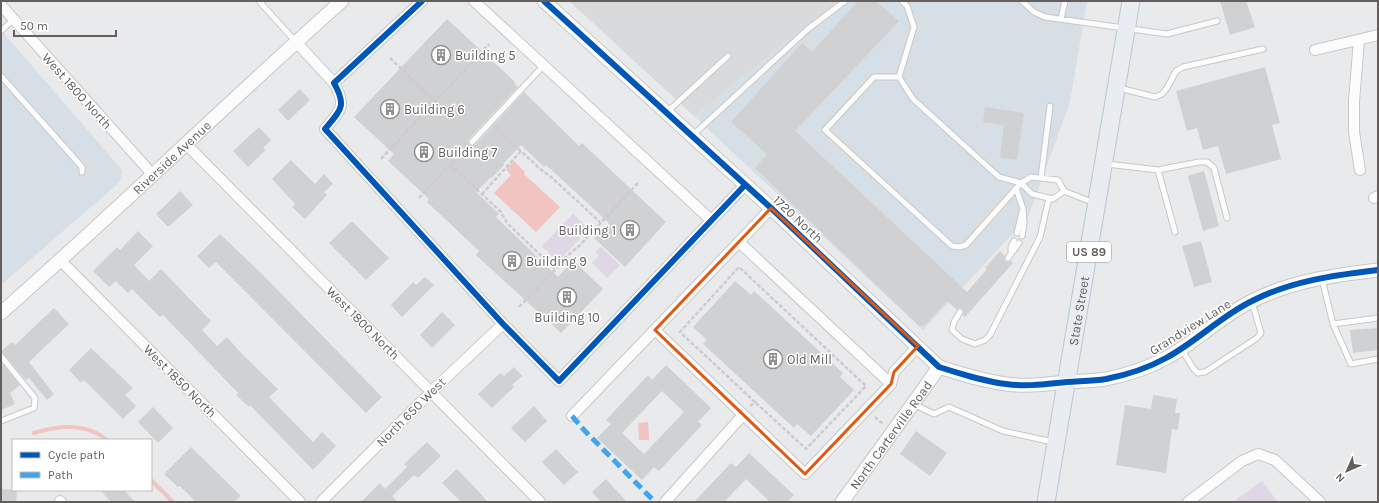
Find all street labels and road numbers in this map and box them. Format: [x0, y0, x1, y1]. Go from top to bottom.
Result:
street label: West 1800 North [39, 50, 115, 132]
street label: Riverside Avenue [130, 117, 214, 197]
street label: 1720 North [770, 192, 826, 246]
road number: US 89 [1067, 242, 1111, 262]
street label: State Street [1065, 275, 1092, 347]
street label: West 1800 North [323, 283, 403, 363]
street label: Grandview Lane [1147, 296, 1234, 358]
street label: West 1850 North [141, 342, 219, 420]
street label: North 650 West [373, 374, 449, 450]
street label: North Carterville Road [846, 378, 935, 492]

